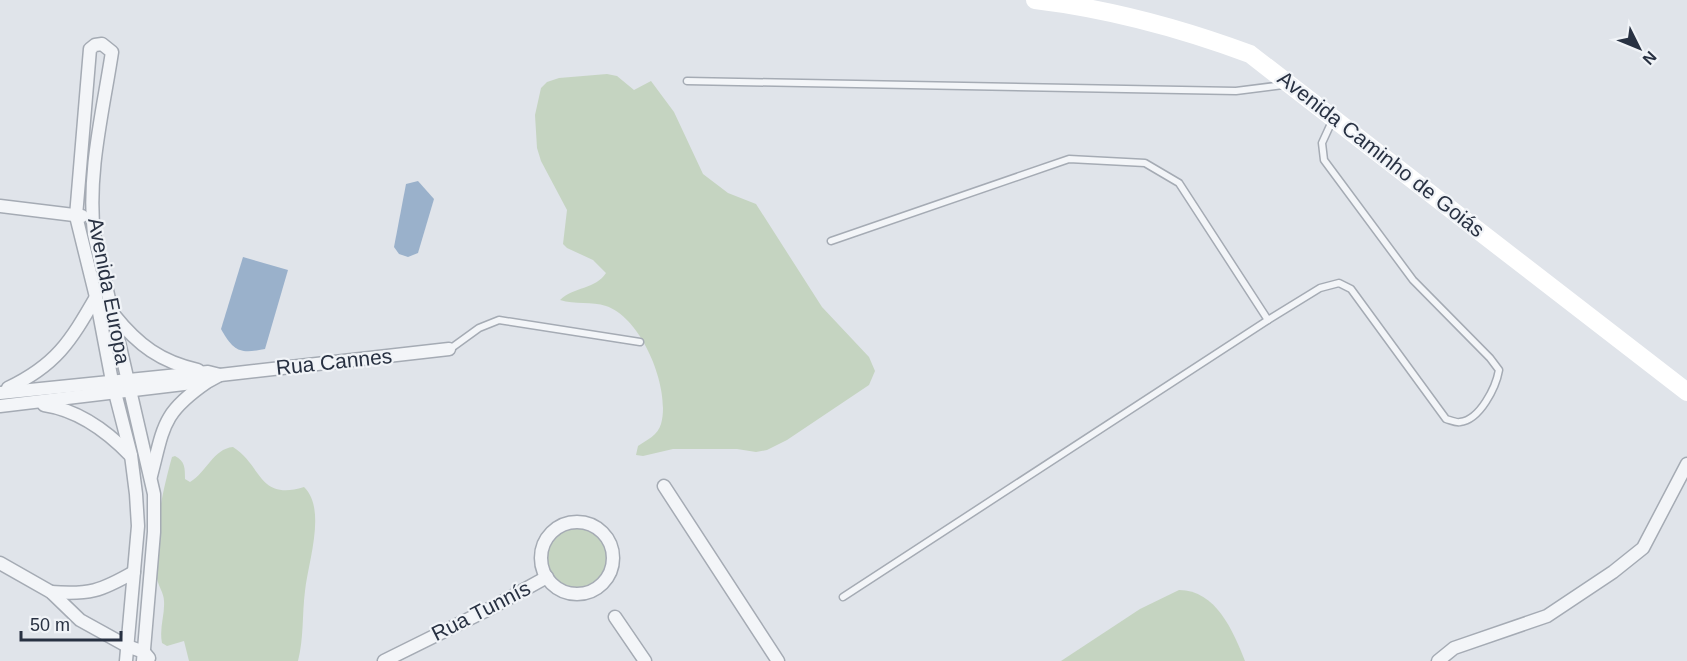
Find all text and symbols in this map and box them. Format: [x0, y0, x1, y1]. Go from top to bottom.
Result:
north arrow [1609, 18, 1669, 78]
text: N [1639, 48, 1660, 68]
street label: Avenida Caminho de Goiás [1274, 66, 1489, 241]
street label: Avenida Europa [84, 216, 135, 367]
street label: Rua Cannes [275, 344, 393, 379]
street label: Rua Tunnís [428, 576, 534, 645]
scale bar [21, 604, 122, 642]
text: 50 m [30, 615, 70, 635]

